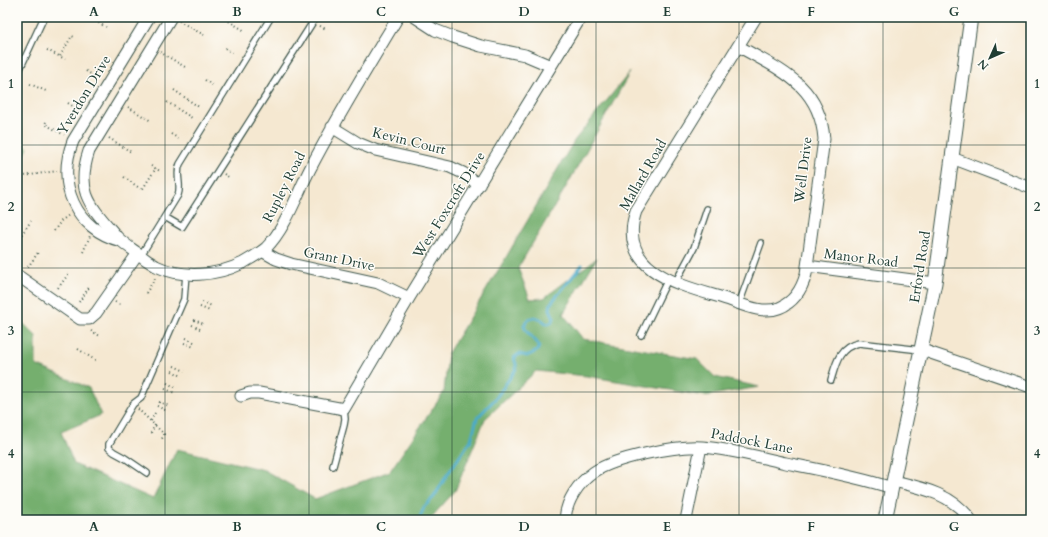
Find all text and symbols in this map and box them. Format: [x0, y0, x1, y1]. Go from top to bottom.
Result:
text: A [89, 3, 99, 21]
text: B [232, 3, 242, 21]
text: C [376, 3, 386, 21]
text: D [518, 3, 530, 21]
text: E [663, 3, 671, 21]
text: F [807, 3, 815, 21]
text: G [949, 3, 960, 21]
north arrow [970, 38, 1010, 78]
street label: Yverdon Drive [53, 52, 115, 138]
text: N [974, 56, 992, 73]
text: 1 [8, 75, 14, 93]
text: 1 [1034, 75, 1040, 93]
street label: Kevin Court [370, 123, 448, 159]
street label: Mallard Road [615, 135, 671, 214]
street label: Well Drive [789, 136, 816, 205]
street label: Rupley Road [258, 148, 310, 225]
street label: West Foxcroft Drive [408, 148, 490, 263]
text: 2 [8, 198, 15, 216]
text: 2 [1034, 198, 1041, 216]
street label: Erford Road [905, 229, 935, 304]
street label: Grant Drive [302, 242, 376, 276]
street label: Manor Road [823, 244, 900, 272]
text: 3 [8, 322, 15, 340]
text: 3 [1034, 322, 1041, 340]
street label: Paddock Lane [709, 424, 795, 458]
text: 4 [8, 445, 15, 463]
text: 4 [1034, 445, 1041, 463]
text: A [89, 518, 99, 536]
text: B [232, 518, 242, 536]
text: C [376, 518, 386, 536]
text: D [518, 518, 530, 536]
text: E [663, 518, 671, 536]
text: F [807, 518, 815, 536]
text: G [949, 518, 960, 536]

